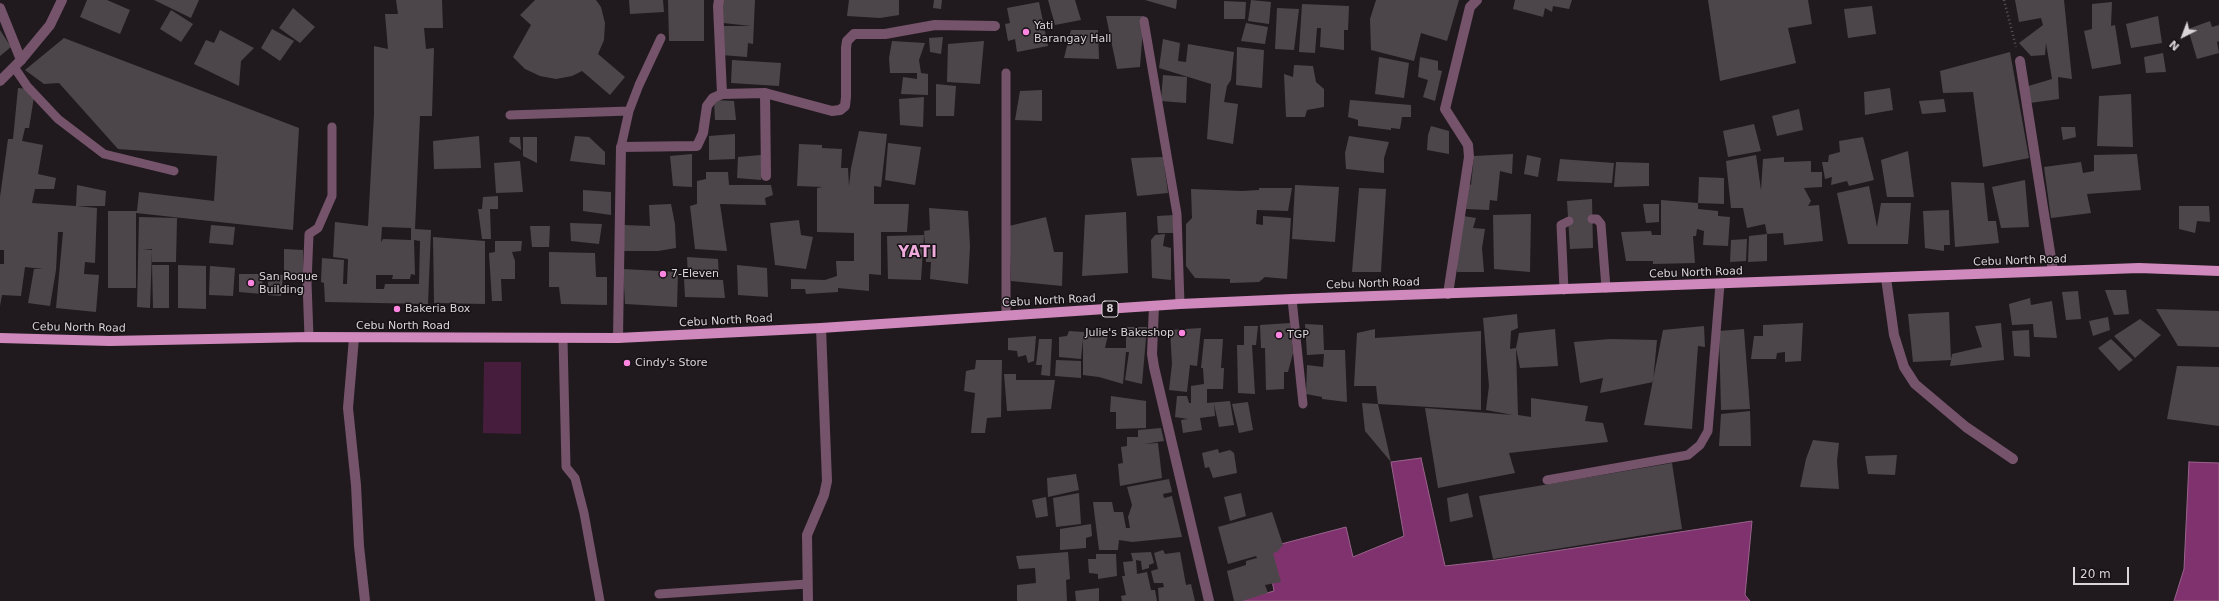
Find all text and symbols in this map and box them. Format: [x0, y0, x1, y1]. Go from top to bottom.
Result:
north arrow [2163, 16, 2203, 56]
place label: Yati Barangay Hall [1034, 19, 1111, 45]
marker: Yati Barangay Hall [1021, 27, 1031, 37]
text: N [2167, 37, 2182, 53]
district label: YATI [898, 244, 938, 262]
street label: Cebu North Road [1973, 253, 2067, 269]
street label: Cebu North Road [1649, 265, 1743, 281]
place label: 7-Eleven [671, 267, 719, 281]
marker: 7-Eleven [658, 269, 668, 279]
place label: San Roque Building [259, 270, 318, 296]
street label: Cebu North Road [1326, 276, 1420, 292]
marker: San Roque Building [246, 278, 256, 288]
street label: Cebu North Road [1002, 292, 1096, 310]
road number: 8 [1102, 301, 1118, 317]
place label: Bakeria Box [405, 302, 470, 316]
marker: Bakeria Box [392, 304, 402, 314]
street label: Cebu North Road [679, 312, 773, 330]
street label: Cebu North Road [356, 319, 450, 333]
street label: Cebu North Road [32, 321, 126, 335]
place label: Julie's Bakeshop [1085, 326, 1174, 340]
marker: Julie's Bakeshop [1177, 328, 1187, 338]
place label: TGP [1287, 328, 1309, 342]
marker: TGP [1274, 330, 1284, 340]
place label: Cindy's Store [635, 356, 708, 370]
marker: Cindy's Store [622, 358, 632, 368]
scale bar [2075, 559, 2131, 585]
text: 20 m [2080, 567, 2111, 581]

